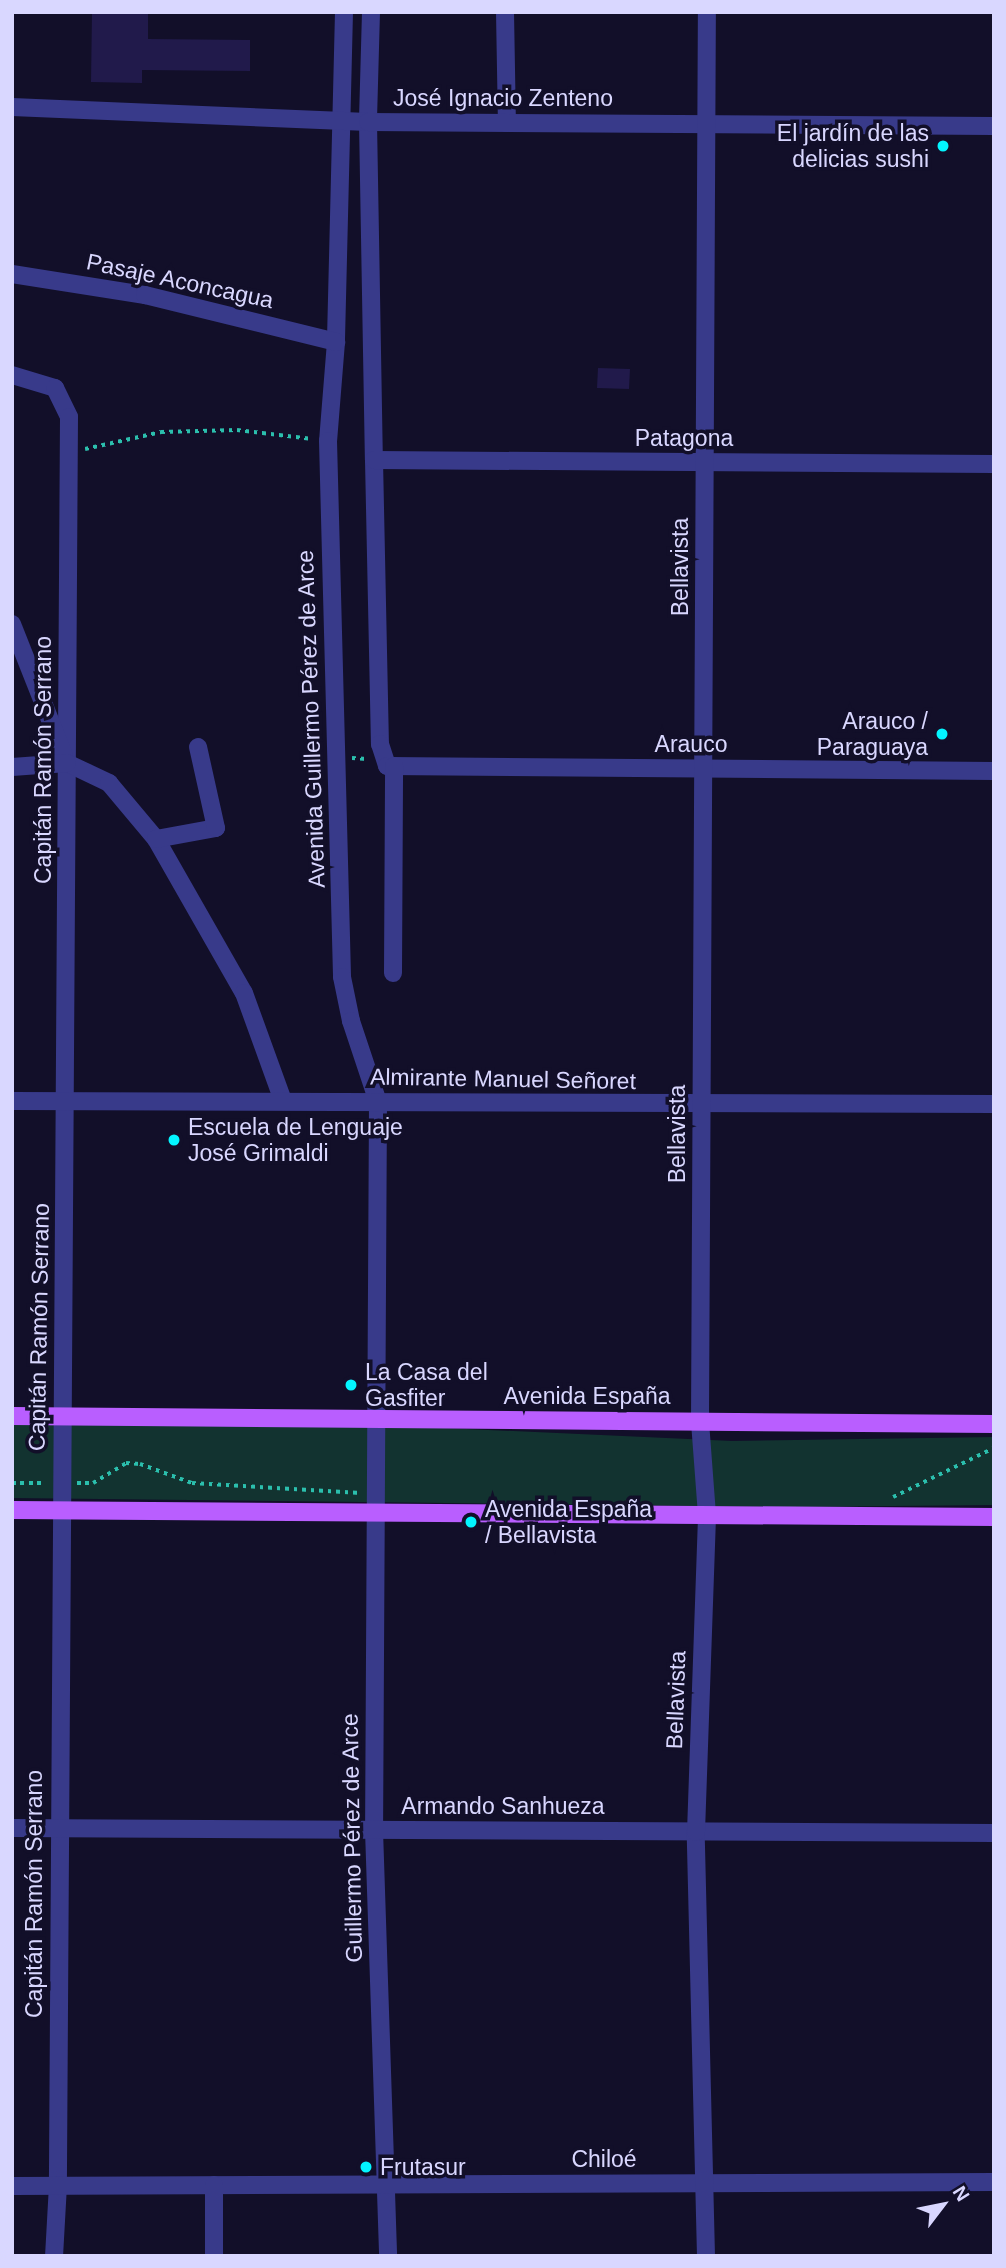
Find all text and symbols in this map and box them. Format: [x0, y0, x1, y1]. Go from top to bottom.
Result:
street label: José Ignacio Zenteno [393, 84, 613, 112]
place label: El jardín de las delicias sushi [777, 119, 929, 173]
marker: El jardín de las delicias sushi [935, 138, 951, 154]
street label: Pasaje Aconcagua [83, 248, 277, 314]
street label: Patagona [635, 424, 733, 452]
street label: Bellavista [666, 518, 694, 616]
street label: Avenida Guillermo Pérez de Arce [291, 549, 331, 889]
street label: Capitán Ramón Serrano [29, 636, 57, 884]
place label: Arauco / Paraguaya [817, 707, 928, 761]
marker: Arauco / Paraguaya [934, 726, 950, 742]
street label: Arauco [655, 730, 727, 758]
street label: Almirante Manuel Señoret [370, 1063, 636, 1095]
street label: Bellavista [663, 1085, 691, 1183]
place label: Escuela de Lenguaje José Grimaldi [188, 1113, 403, 1167]
marker: Escuela de Lenguaje José Grimaldi [166, 1132, 182, 1148]
street label: Capitán Ramón Serrano [23, 1203, 55, 1451]
place label: La Casa del Gasfiter [365, 1358, 488, 1412]
marker: La Casa del Gasfiter [343, 1377, 359, 1393]
street label: Avenida España [503, 1382, 671, 1410]
place label: Avenida España / Bellavista [485, 1495, 652, 1549]
marker: Avenida España / Bellavista [463, 1514, 479, 1530]
street label: Bellavista [660, 1650, 692, 1750]
street label: Guillermo Pérez de Arce [336, 1713, 368, 1963]
street label: Capitán Ramón Serrano [20, 1770, 48, 2018]
street label: Armando Sanhueza [401, 1792, 605, 1820]
street label: Chiloé [571, 2145, 637, 2173]
place label: Frutasur [380, 2153, 466, 2181]
marker: Frutasur [358, 2159, 374, 2175]
north arrow [908, 2170, 978, 2240]
text: N [949, 2182, 974, 2205]

